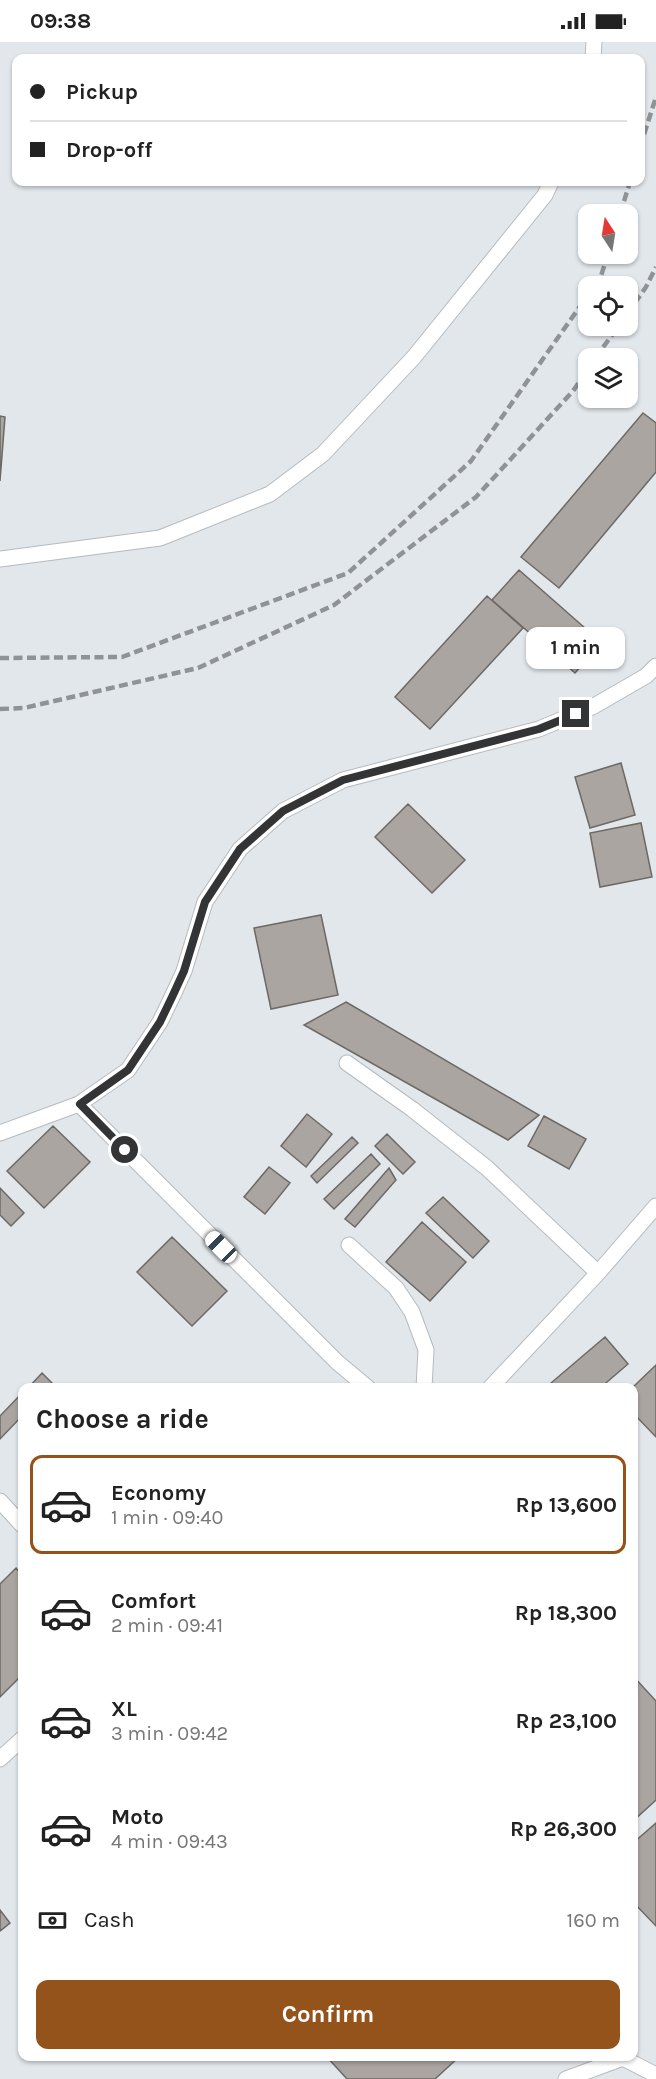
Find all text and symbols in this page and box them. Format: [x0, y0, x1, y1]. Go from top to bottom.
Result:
text: 09:38 [30, 8, 91, 34]
text: Pickup [66, 79, 138, 105]
text: Drop-off [66, 137, 152, 163]
north arrow [578, 204, 638, 264]
map controls [578, 204, 638, 408]
button: locate [578, 276, 638, 336]
button: layers [578, 348, 638, 408]
callout: 1 min [526, 627, 626, 669]
text: 1 min [550, 636, 601, 659]
route end [562, 700, 589, 727]
route start [111, 1136, 138, 1163]
car [202, 1228, 240, 1266]
text: Choose a ride [36, 1403, 209, 1435]
icon: car [39, 1478, 93, 1532]
text: Economy [111, 1480, 206, 1506]
text: Rp 13,600 [516, 1492, 617, 1518]
text: 1 min · 09:40 [111, 1506, 223, 1529]
icon: car [39, 1586, 93, 1640]
text: Comfort [111, 1588, 196, 1614]
text: Rp 18,300 [515, 1600, 617, 1626]
text: 2 min · 09:41 [111, 1614, 223, 1637]
icon: car [39, 1694, 93, 1748]
text: XL [111, 1696, 137, 1722]
text: Rp 23,100 [516, 1708, 617, 1734]
text: 3 min · 09:42 [111, 1722, 228, 1745]
icon: car [39, 1802, 93, 1856]
text: Moto [111, 1804, 164, 1830]
text: Rp 26,300 [510, 1816, 617, 1842]
text: 4 min · 09:43 [111, 1830, 228, 1853]
icon: cash [36, 1904, 69, 1937]
text: Cash [84, 1907, 134, 1933]
text: 160 m [567, 1909, 620, 1932]
button: Confirm [36, 1980, 620, 2049]

